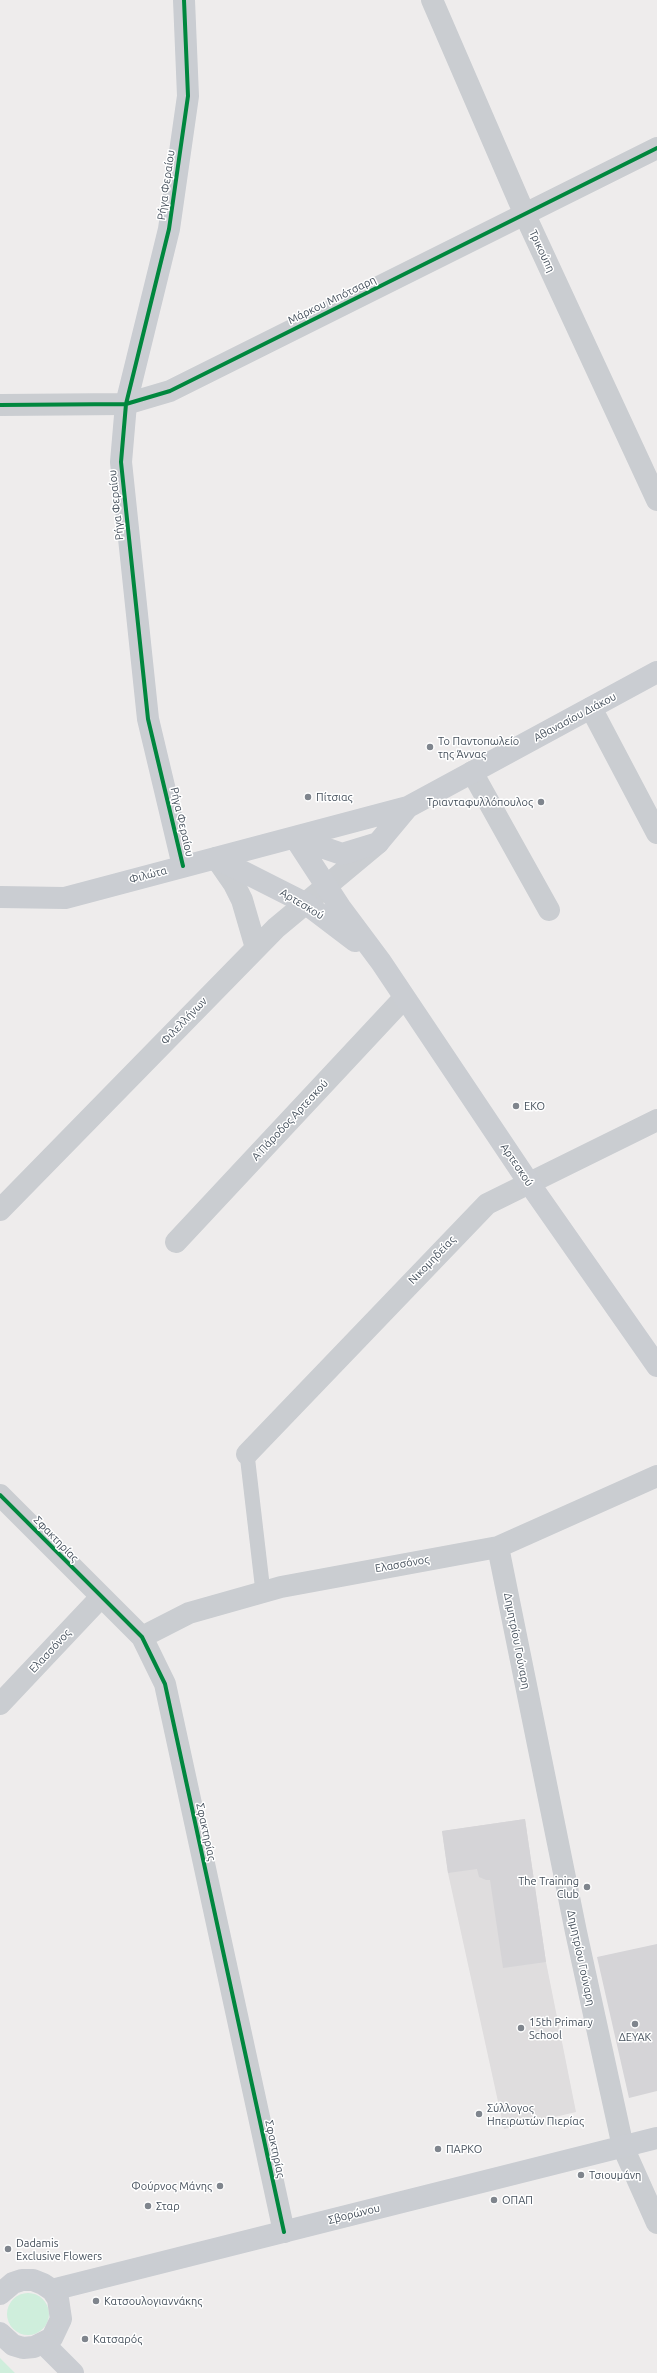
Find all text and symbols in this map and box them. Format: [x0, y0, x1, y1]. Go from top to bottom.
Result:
street label: Ρήγα Φεραίου [155, 149, 177, 221]
street label: Τρικούπη [526, 228, 558, 274]
street label: Μάρκου Μπότσαρη [286, 273, 378, 327]
street label: Ρήγα Φεραίου [106, 469, 126, 541]
street label: Αθανασίου Διάκου [531, 690, 619, 744]
place label: Το Παντοπωλείο της Άννας [438, 734, 519, 760]
marker: Το Παντοπωλείο της Άννας [425, 742, 435, 752]
street label: Ρήγα Φεραίου [168, 786, 196, 858]
place label: Πίτσιας [316, 790, 353, 804]
marker: Πίτσιας [303, 792, 313, 802]
place label: Τριανταφυλλόπουλος [427, 795, 533, 809]
marker: Τριανταφυλλόπουλος [536, 797, 546, 807]
street label: Φιλώτα [128, 864, 168, 886]
street label: Αρτεσκού [278, 886, 326, 922]
street label: Φιλελλήνων [158, 995, 210, 1047]
street label: Α΄ Πάροδος Αρτεσκού [249, 1077, 331, 1163]
place label: ΕΚΟ [524, 1099, 545, 1113]
marker: ΕΚΟ [511, 1101, 521, 1111]
street label: Αρτεσκού [498, 1141, 536, 1189]
street label: Νικομηδείας [406, 1233, 458, 1287]
street label: Σφακτηρίας [31, 1513, 81, 1565]
street label: Ελασσόνος [374, 1553, 430, 1575]
street label: Δημητρίου Γούναρη [501, 1592, 533, 1690]
street label: Ελασσόνος [26, 1626, 74, 1676]
street label: Σφακτηρίας [193, 1802, 219, 1862]
place label: The Training Club [518, 1874, 579, 1900]
marker: The Training Club [582, 1882, 592, 1892]
street label: Δημητρίου Γούναρη [564, 1909, 598, 2007]
place label: 15th Primary School [529, 2015, 593, 2041]
marker: ΔΕΥΑΚ [630, 2019, 640, 2029]
marker: 15th Primary School [516, 2023, 526, 2033]
place label: ΔΕΥΑΚ [619, 2030, 651, 2044]
place label: Σύλλογος Ηπειρωτών Πιερίας [487, 2101, 584, 2127]
marker: Σύλλογος Ηπειρωτών Πιερίας [474, 2109, 484, 2119]
street label: Σφακτηρίας [262, 2119, 288, 2179]
place label: ΠΑΡΚΟ [446, 2142, 482, 2156]
marker: ΠΑΡΚΟ [433, 2144, 443, 2154]
place label: Τσιουμάνη [589, 2168, 641, 2182]
marker: Τσιουμάνη [576, 2170, 586, 2180]
place label: Φούρνος Μάνης [131, 2179, 212, 2193]
marker: Φούρνος Μάνης [215, 2181, 225, 2191]
place label: ΟΠΑΠ [502, 2193, 533, 2207]
marker: ΟΠΑΠ [489, 2195, 499, 2205]
place label: Σταρ [156, 2199, 180, 2213]
marker: Σταρ [143, 2201, 153, 2211]
street label: Σβορώνου [327, 2201, 381, 2227]
place label: Dadamis Exclusive Flowers [16, 2236, 102, 2262]
marker: Dadamis Exclusive Flowers [3, 2244, 13, 2254]
place label: Κατσουλογιαννάκης [104, 2294, 202, 2308]
marker: Κατσουλογιαννάκης [91, 2296, 101, 2306]
place label: Κατσαρός [93, 2332, 142, 2346]
marker: Κατσαρός [80, 2334, 90, 2344]

